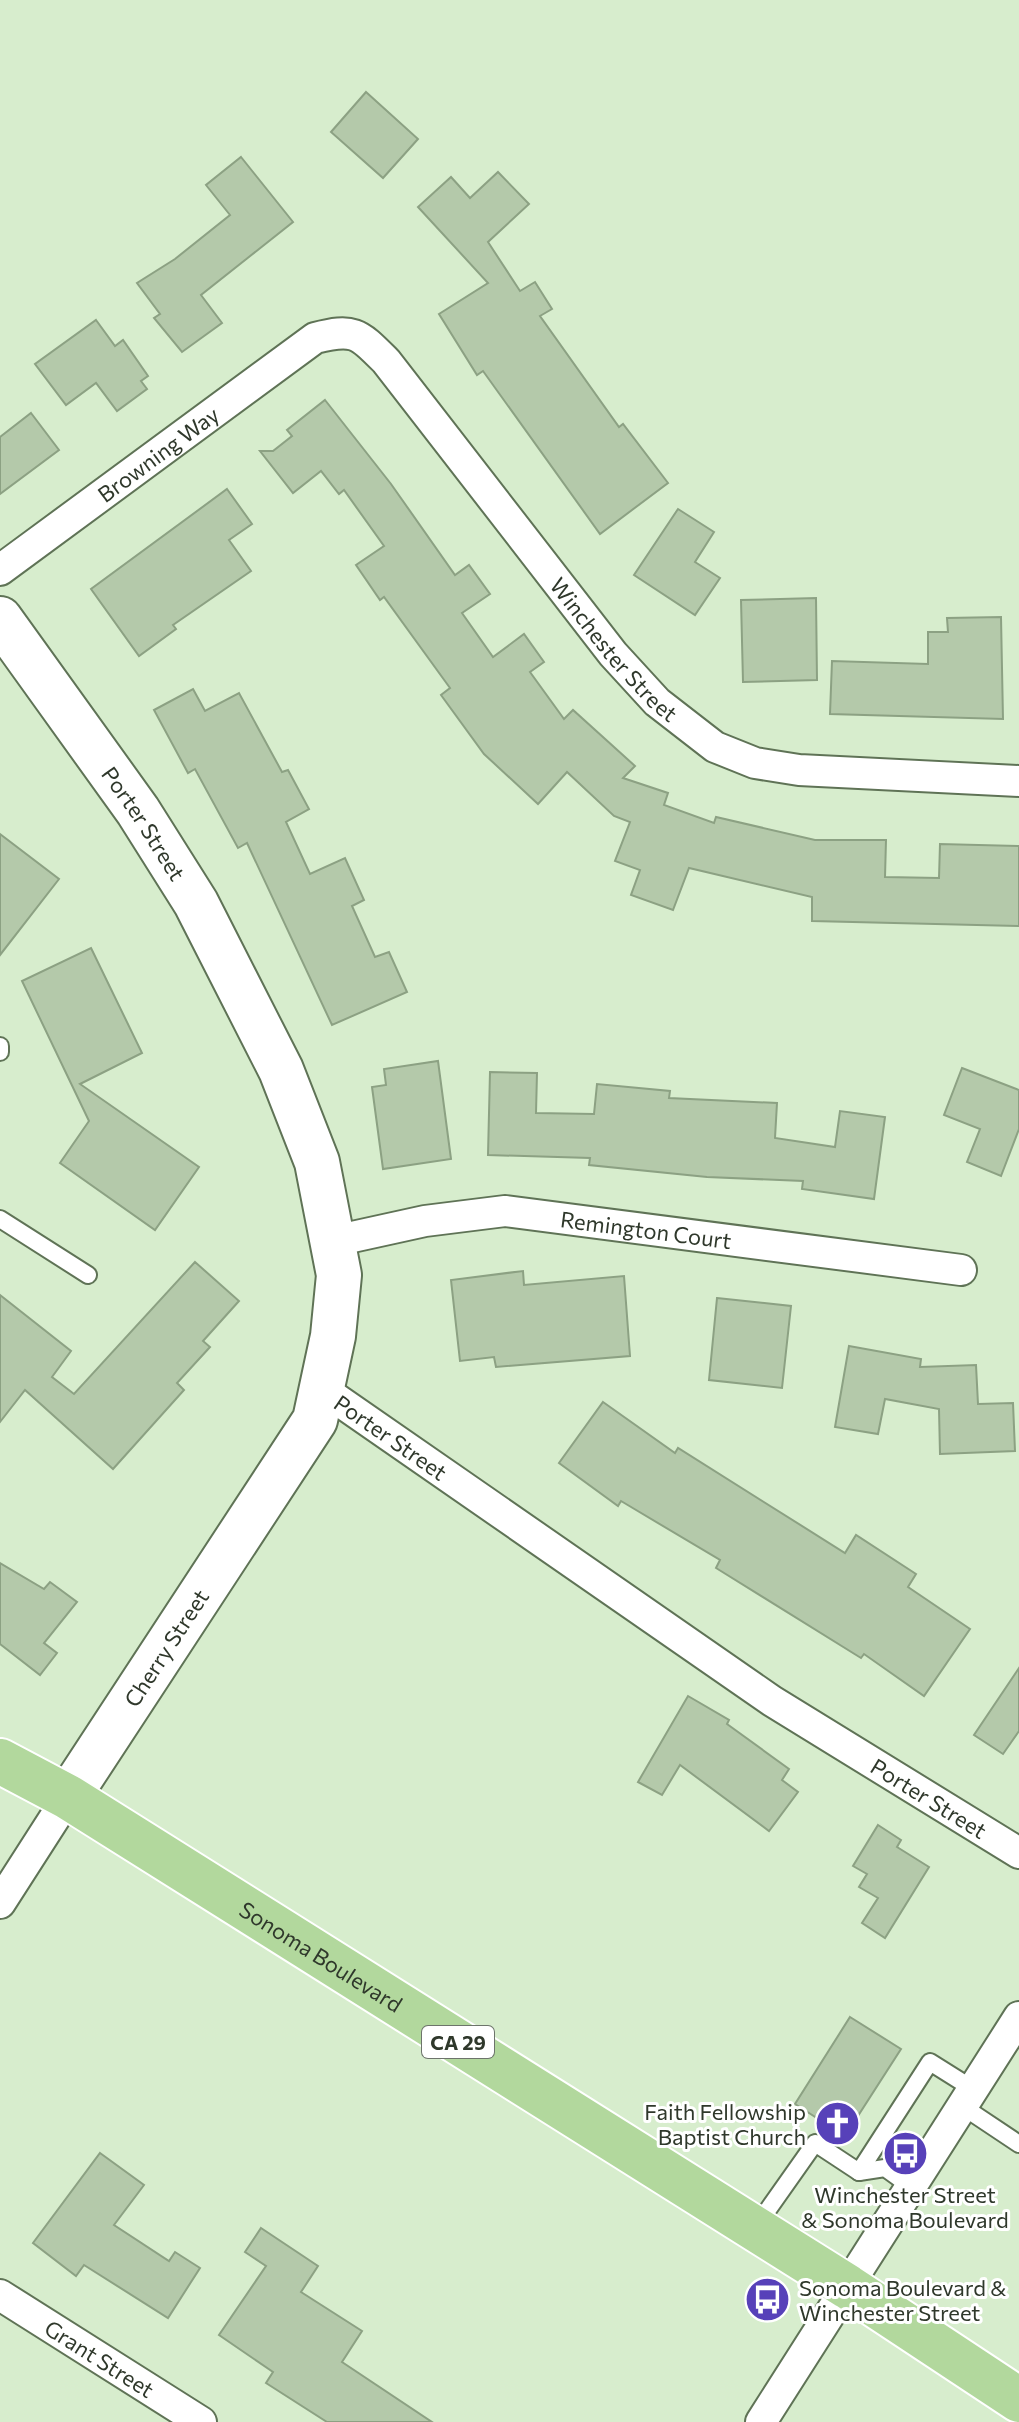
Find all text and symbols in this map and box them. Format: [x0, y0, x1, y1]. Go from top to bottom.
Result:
street label: Browning Way [92, 400, 224, 507]
street label: Winchester Street [545, 572, 683, 727]
street label: Porter Street [97, 761, 192, 885]
street label: Remington Court [559, 1205, 733, 1254]
street label: Porter Street [329, 1388, 453, 1485]
street label: Cherry Street [118, 1584, 214, 1712]
street label: Porter Street [866, 1752, 992, 1844]
street label: Sonoma Boulevard [235, 1895, 408, 2017]
road number: CA 29 [422, 2026, 494, 2058]
place label: Faith Fellowship Baptist Church [644, 2098, 806, 2150]
church icon: Faith Fellowship Baptist Church [813, 2100, 861, 2148]
bus stop icon: Winchester Street & Sonoma Boulevard [881, 2129, 929, 2177]
place label: Winchester Street & Sonoma Boulevard [801, 2181, 1009, 2233]
place label: Sonoma Boulevard & Winchester Street [799, 2274, 1006, 2326]
bus stop icon: Sonoma Boulevard & Winchester Street [744, 2276, 792, 2324]
street label: Grant Street [40, 2313, 160, 2403]

